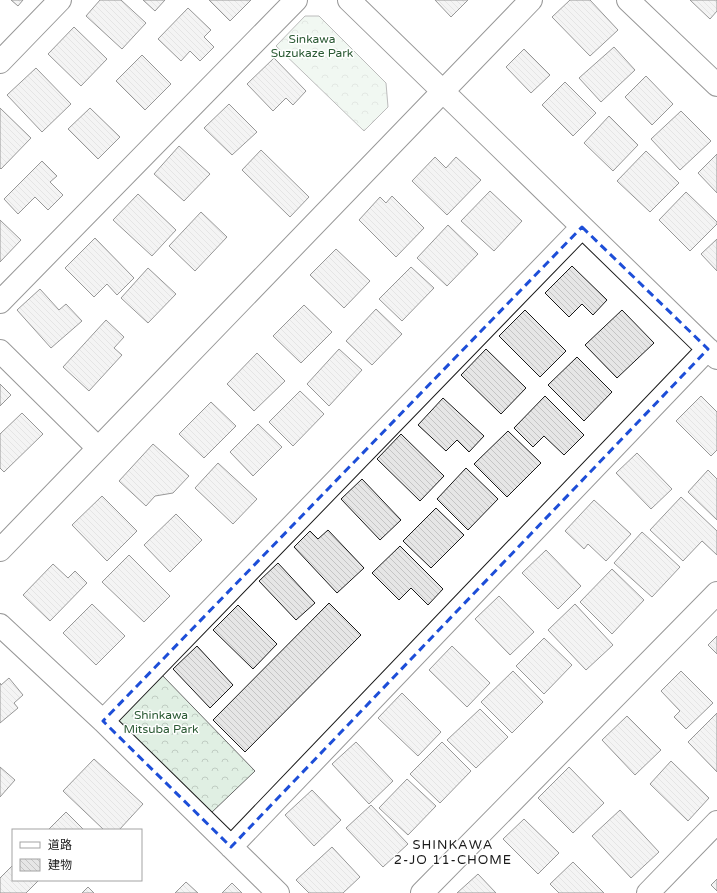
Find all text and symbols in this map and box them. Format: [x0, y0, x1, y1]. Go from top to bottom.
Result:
park label: Sinkawa Suzukaze Park [271, 32, 354, 60]
park label: Shinkawa Mitsuba Park [123, 708, 199, 736]
legend [12, 829, 142, 881]
district label: SHINKAWA 2-JO 11-CHOME [394, 837, 512, 868]
text: 道路 [48, 838, 72, 852]
text: 建物 [48, 858, 72, 872]

